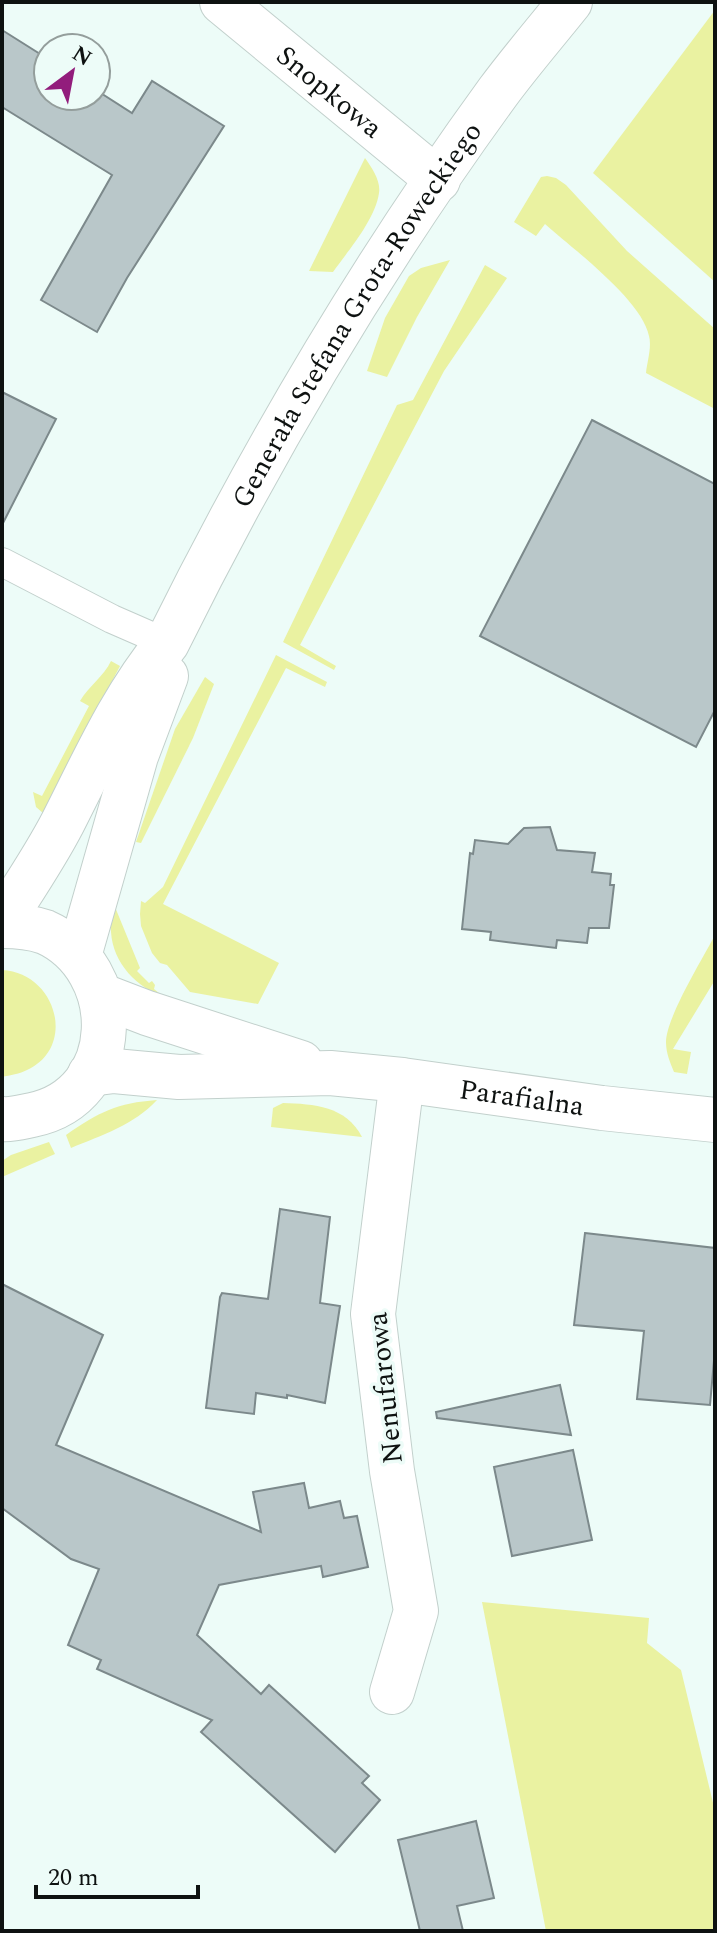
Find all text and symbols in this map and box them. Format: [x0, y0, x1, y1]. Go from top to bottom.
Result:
north arrow [32, 32, 112, 112]
street label: Snopkowa [266, 35, 392, 149]
text: N [65, 38, 98, 75]
street label: Generała Stefana Grota-Roweckiego [221, 113, 493, 516]
street label: Parafialna [456, 1068, 587, 1128]
street label: Nenufarowa [356, 1310, 415, 1466]
scale bar [36, 1849, 198, 1899]
text: 20 m [48, 1860, 99, 1896]

